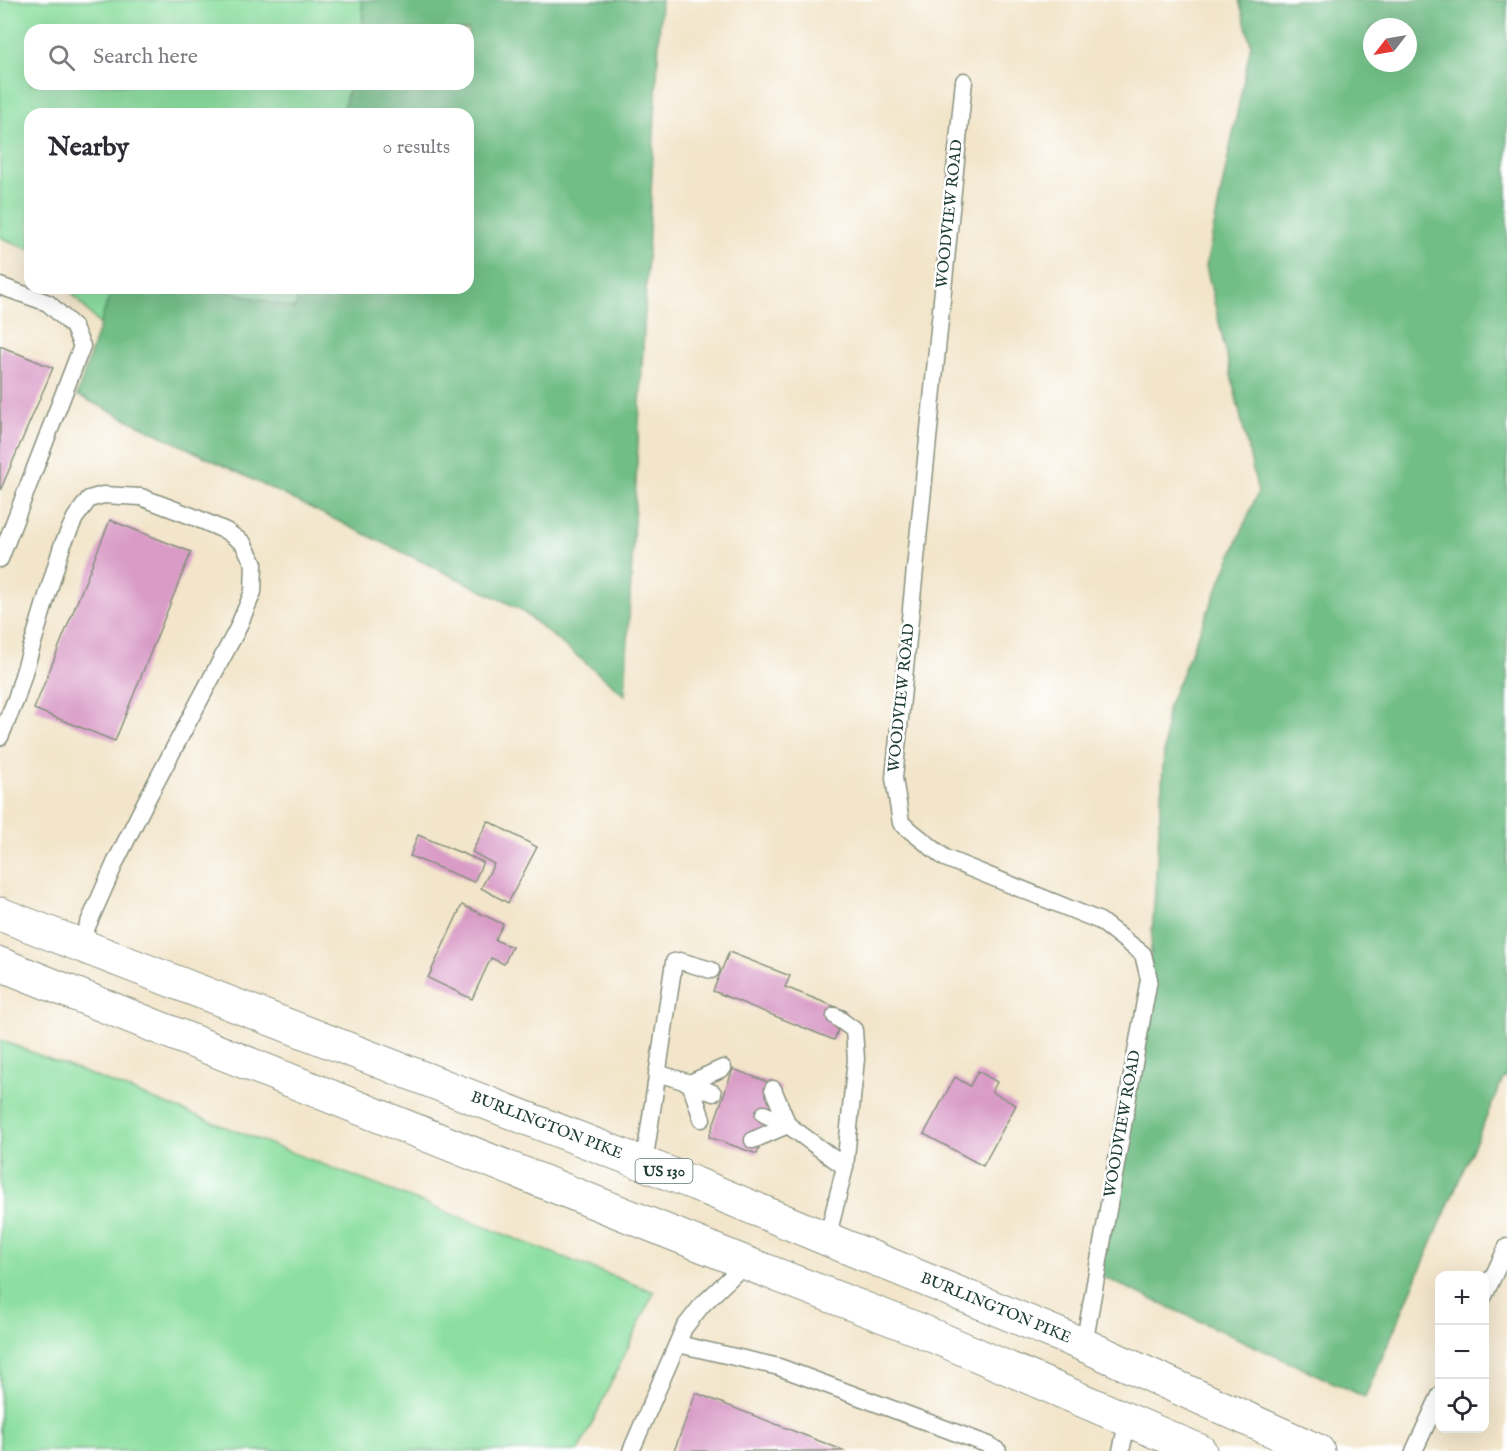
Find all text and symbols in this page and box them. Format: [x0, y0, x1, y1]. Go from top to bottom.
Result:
north arrow [1363, 18, 1417, 72]
search box [24, 24, 474, 90]
icon: search [45, 41, 78, 74]
text: Search here [93, 43, 198, 71]
text: Nearby [48, 131, 129, 164]
text: 0 results [383, 135, 450, 160]
street label: WOODVIEW ROAD [932, 138, 968, 289]
street label: WOODVIEW ROAD [884, 622, 920, 773]
street label: WOODVIEW ROAD [1100, 1048, 1146, 1199]
street label: BURLINGTON PIKE [468, 1087, 625, 1164]
road number: US 130 [636, 1159, 692, 1183]
street label: BURLINGTON PIKE [917, 1269, 1074, 1349]
map controls [1435, 1271, 1489, 1433]
button: + [1435, 1271, 1489, 1325]
button: − [1435, 1325, 1489, 1379]
button: locate [1435, 1379, 1489, 1433]

